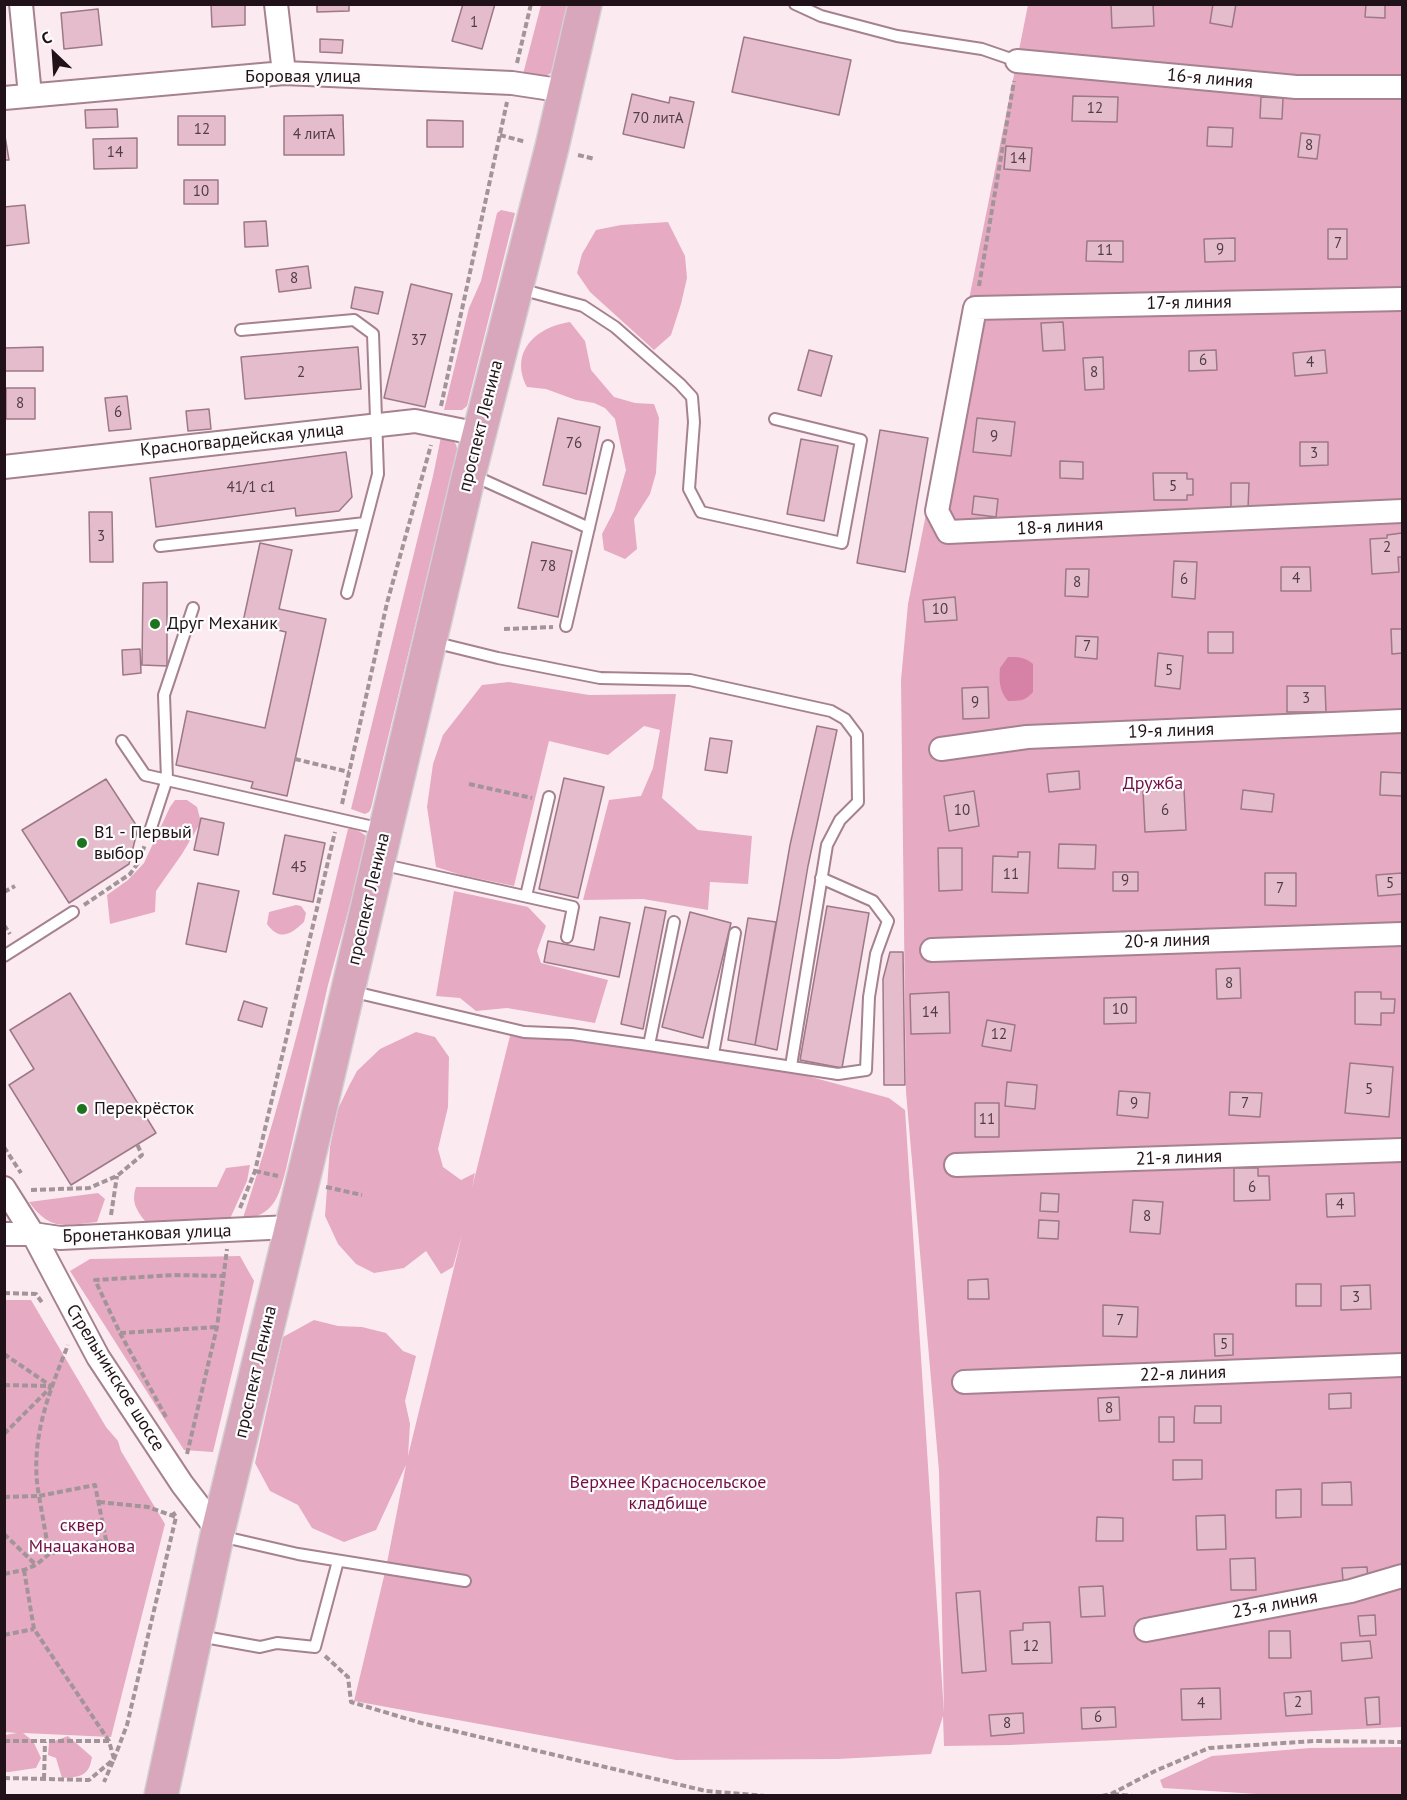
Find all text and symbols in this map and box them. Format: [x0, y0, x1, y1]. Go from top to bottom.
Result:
house number: 1 [470, 14, 478, 32]
north arrow [24, 24, 84, 84]
text: С [38, 27, 55, 49]
street label: 16-я линия [1166, 64, 1254, 94]
street label: Боровая улица [245, 66, 361, 88]
house number: 12 [1087, 100, 1103, 118]
house number: 70 литА [633, 110, 683, 128]
house number: 12 [194, 121, 210, 139]
house number: 4 литА [293, 126, 335, 144]
house number: 8 [1305, 137, 1313, 155]
house number: 14 [107, 144, 123, 162]
house number: 14 [1010, 150, 1026, 168]
house number: 10 [193, 183, 209, 201]
house number: 7 [1334, 235, 1342, 253]
house number: 9 [1216, 241, 1224, 259]
house number: 11 [1097, 242, 1113, 260]
house number: 8 [290, 270, 298, 288]
street label: 17-я линия [1146, 291, 1232, 315]
house number: 37 [411, 332, 427, 350]
house number: 6 [1199, 352, 1207, 370]
house number: 4 [1306, 354, 1314, 372]
street label: проспект Ленина [454, 358, 508, 494]
house number: 2 [297, 364, 305, 382]
house number: 8 [1090, 364, 1098, 382]
house number: 8 [16, 395, 24, 413]
house number: 6 [114, 404, 122, 422]
street label: Красногвардейская улица [139, 419, 345, 461]
house number: 9 [990, 428, 998, 446]
house number: 76 [566, 435, 582, 453]
house number: 3 [1310, 445, 1318, 463]
house number: 5 [1169, 478, 1177, 496]
house number: 41/1 с1 [227, 479, 275, 497]
street label: 18-я линия [1016, 514, 1104, 540]
house number: 3 [97, 528, 105, 546]
house number: 2 [1383, 539, 1391, 557]
house number: 78 [540, 558, 556, 576]
house number: 4 [1292, 570, 1300, 588]
house number: 6 [1180, 571, 1188, 589]
house number: 8 [1073, 574, 1081, 592]
house number: 10 [932, 601, 948, 619]
place label: Друг Механик [167, 613, 278, 635]
marker: Друг Механик [148, 617, 162, 631]
house number: 7 [1083, 638, 1091, 656]
house number: 5 [1165, 662, 1173, 680]
house number: 3 [1302, 690, 1310, 708]
house number: 9 [971, 694, 979, 712]
street label: 19-я линия [1127, 719, 1215, 743]
park label: Дружба [1123, 773, 1183, 795]
house number: 10 [954, 802, 970, 820]
house number: 6 [1161, 802, 1169, 820]
place label: В1 - Первый выбор [94, 822, 192, 864]
street label: проспект Ленина [343, 831, 395, 967]
marker: В1 - Первый выбор [75, 836, 89, 850]
house number: 45 [291, 859, 307, 877]
house number: 11 [1003, 866, 1019, 884]
house number: 9 [1121, 872, 1129, 890]
house number: 5 [1386, 875, 1394, 893]
house number: 7 [1276, 880, 1284, 898]
street label: 20-я линия [1123, 929, 1211, 953]
house number: 8 [1225, 975, 1233, 993]
house number: 10 [1112, 1001, 1128, 1019]
house number: 14 [922, 1004, 938, 1022]
house number: 12 [991, 1026, 1007, 1044]
house number: 5 [1365, 1081, 1373, 1099]
house number: 9 [1130, 1095, 1138, 1113]
house number: 7 [1241, 1095, 1249, 1113]
place label: Перекрёсток [94, 1098, 194, 1120]
marker: Перекрёсток [75, 1102, 89, 1116]
house number: 11 [979, 1111, 995, 1129]
street label: 21-я линия [1135, 1146, 1223, 1170]
house number: 6 [1248, 1179, 1256, 1197]
house number: 4 [1336, 1196, 1344, 1214]
house number: 8 [1143, 1208, 1151, 1226]
street label: Бронетанковая улица [62, 1220, 232, 1248]
house number: 3 [1352, 1289, 1360, 1307]
street label: Стрельнинское шоссе [61, 1301, 169, 1455]
street label: проспект Ленина [230, 1304, 282, 1440]
house number: 7 [1116, 1312, 1124, 1330]
house number: 5 [1220, 1336, 1228, 1354]
street label: 22-я линия [1139, 1362, 1227, 1386]
house number: 8 [1105, 1400, 1113, 1418]
park label: Верхнее Красносельское кладбище [570, 1472, 766, 1514]
park label: сквер Мнацаканова [29, 1515, 135, 1558]
street label: 23-я линия [1231, 1586, 1319, 1624]
house number: 12 [1023, 1638, 1039, 1656]
house number: 2 [1294, 1694, 1302, 1712]
house number: 4 [1197, 1695, 1205, 1713]
house number: 6 [1094, 1709, 1102, 1727]
house number: 8 [1003, 1715, 1011, 1733]

